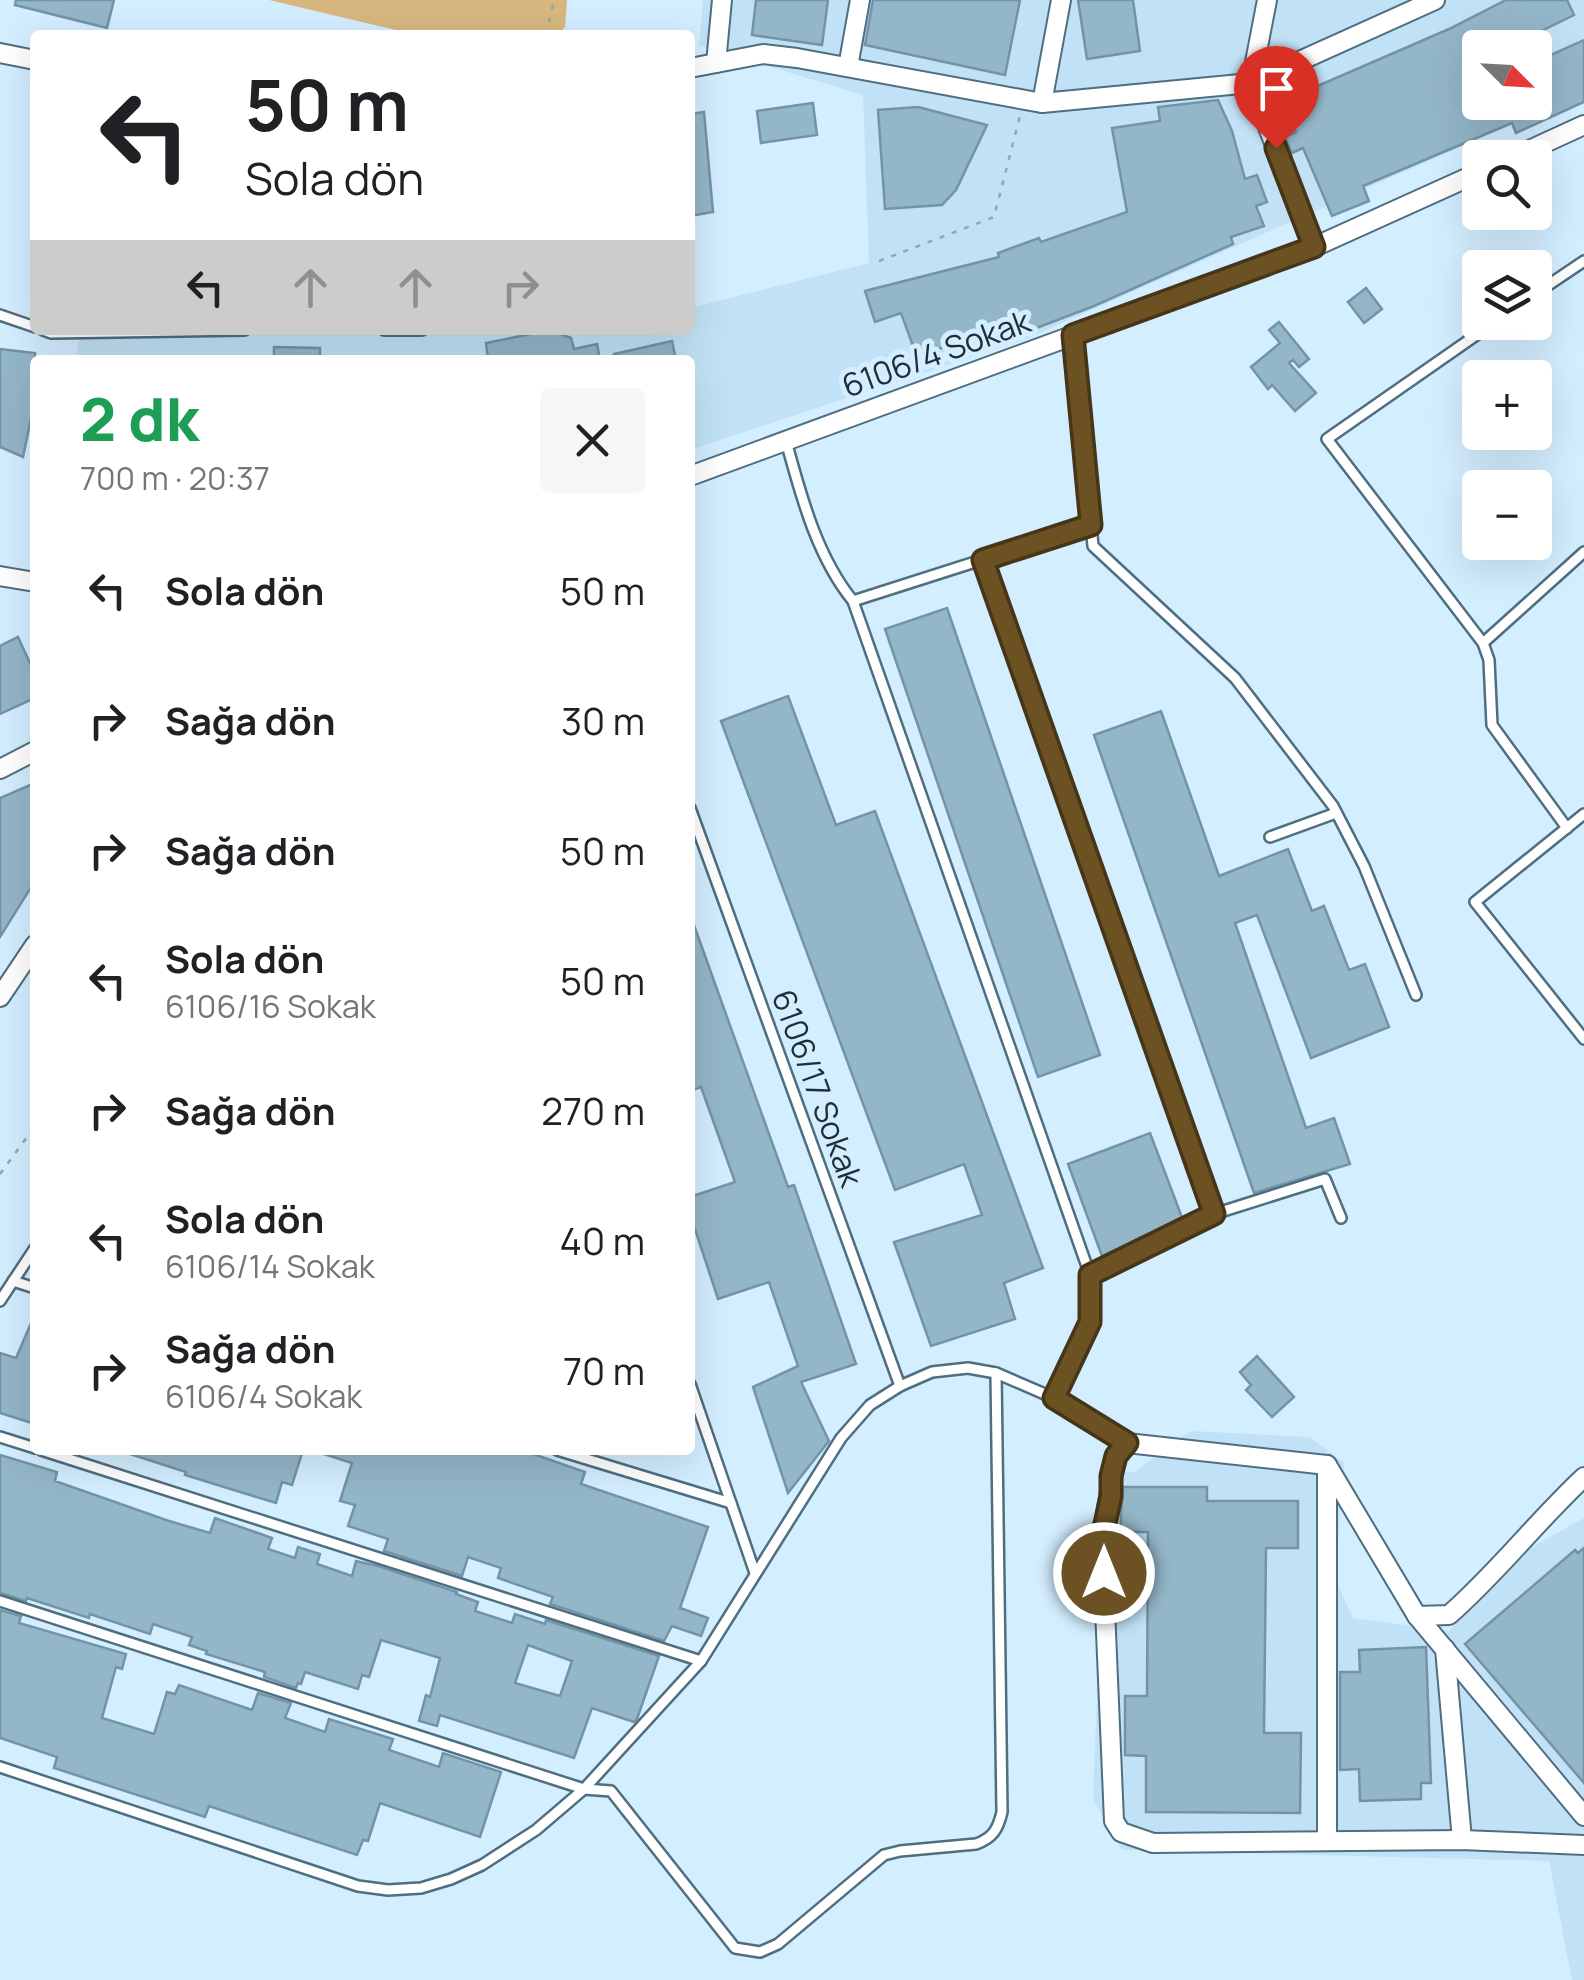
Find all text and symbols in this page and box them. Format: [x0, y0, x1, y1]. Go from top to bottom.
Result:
north arrow [1462, 30, 1552, 120]
map controls [1462, 30, 1552, 560]
pin [1234, 46, 1319, 149]
text: 50 m [245, 56, 409, 152]
icon: arrive [1249, 61, 1304, 116]
icon: left [80, 70, 210, 200]
button: search [1462, 140, 1552, 230]
text: Sola dön [245, 147, 424, 209]
button: layers [1462, 250, 1552, 340]
icon: left [178, 260, 233, 315]
icon: ahead [283, 260, 338, 315]
icon: ahead [388, 260, 443, 315]
icon: right [493, 260, 548, 315]
street label: 6106/4 Sokak [836, 298, 1037, 407]
button: + [1462, 360, 1552, 450]
text: 2 dk [80, 377, 199, 459]
button: close [540, 388, 645, 493]
text: 700 m · 20:37 [80, 456, 270, 500]
button: − [1462, 470, 1552, 560]
icon: left [80, 563, 135, 618]
text: Sola dön [165, 564, 324, 616]
text: 50 m [560, 564, 645, 616]
icon: right [80, 693, 135, 748]
text: Sağa dön [165, 694, 335, 746]
text: 30 m [561, 694, 645, 746]
icon: right [80, 823, 135, 878]
text: Sağa dön [165, 824, 335, 876]
text: 50 m [560, 824, 645, 876]
text: Sola dön [165, 932, 324, 984]
icon: left [80, 953, 135, 1008]
text: 50 m [560, 954, 645, 1006]
street label: 6106/17 Sokak [762, 983, 874, 1194]
text: 6106/16 Sokak [165, 984, 376, 1028]
icon: right [80, 1083, 135, 1138]
text: Sağa dön [165, 1084, 335, 1136]
text: 270 m [541, 1084, 645, 1136]
text: Sola dön [165, 1192, 324, 1244]
icon: left [80, 1213, 135, 1268]
text: 40 m [560, 1214, 645, 1266]
text: 6106/14 Sokak [165, 1244, 375, 1288]
text: Sağa dön [165, 1322, 335, 1374]
icon: right [80, 1343, 135, 1398]
text: 70 m [563, 1344, 645, 1396]
text: 6106/4 Sokak [165, 1374, 362, 1418]
position arrow [1052, 1521, 1156, 1625]

